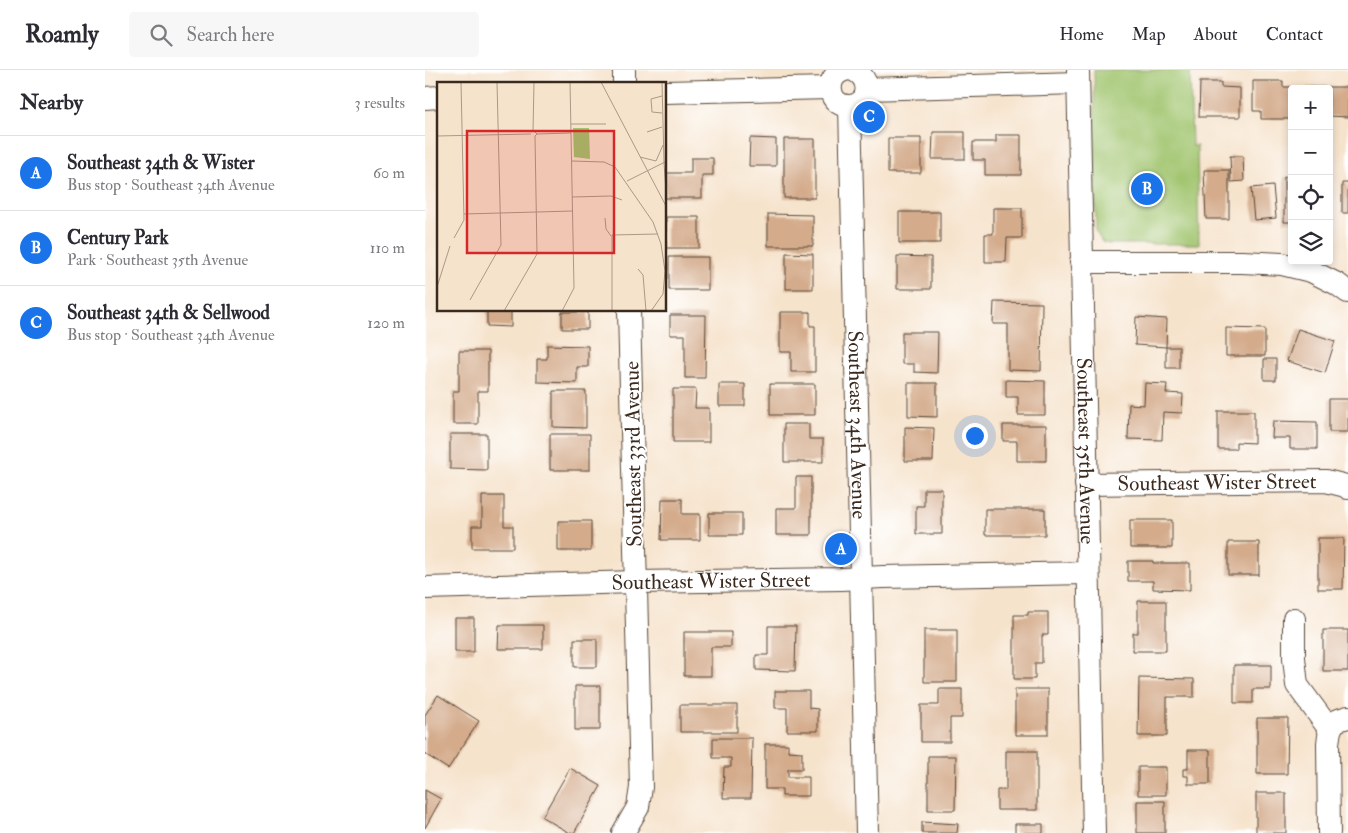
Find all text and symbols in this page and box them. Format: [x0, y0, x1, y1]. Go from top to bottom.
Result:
search box [129, 12, 479, 57]
text: Roamly [25, 19, 99, 50]
icon: search [147, 21, 175, 49]
text: Search here [187, 23, 274, 47]
text: Home [1059, 23, 1104, 46]
text: Map [1132, 23, 1166, 46]
text: About [1194, 23, 1238, 46]
text: Contact [1266, 23, 1323, 46]
inset map [437, 82, 666, 311]
map controls [1288, 85, 1333, 265]
button: + [1288, 85, 1333, 130]
text: Nearby [20, 89, 83, 116]
text: 3 results [354, 93, 405, 113]
pin: C [853, 98, 885, 136]
button: − [1288, 130, 1333, 175]
text: Southeast 34th & Wister [67, 151, 255, 175]
text: A [31, 163, 41, 183]
text: 60 m [373, 163, 405, 183]
pin: B [1131, 170, 1163, 208]
text: Bus stop · Southeast 34th Avenue [67, 175, 275, 195]
button: locate [1288, 175, 1333, 220]
button: layers [1288, 220, 1333, 265]
text: Century Park [67, 226, 169, 250]
text: B [31, 238, 41, 258]
text: 110 m [370, 238, 405, 258]
text: Park · Southeast 35th Avenue [67, 250, 248, 270]
text: Southeast 34th & Sellwood [67, 301, 270, 325]
text: C [30, 313, 42, 333]
text: 120 m [367, 313, 405, 333]
text: Bus stop · Southeast 34th Avenue [67, 325, 275, 345]
street label: Southeast 34th Avenue [841, 330, 873, 520]
street label: Southeast 35th Avenue [1070, 357, 1101, 545]
street label: Southeast 33rd Avenue [618, 361, 649, 547]
your location [962, 423, 988, 449]
street label: Southeast Wister Street [1117, 468, 1317, 498]
pin: A [825, 530, 857, 568]
street label: Southeast Wister Street [611, 566, 811, 597]

